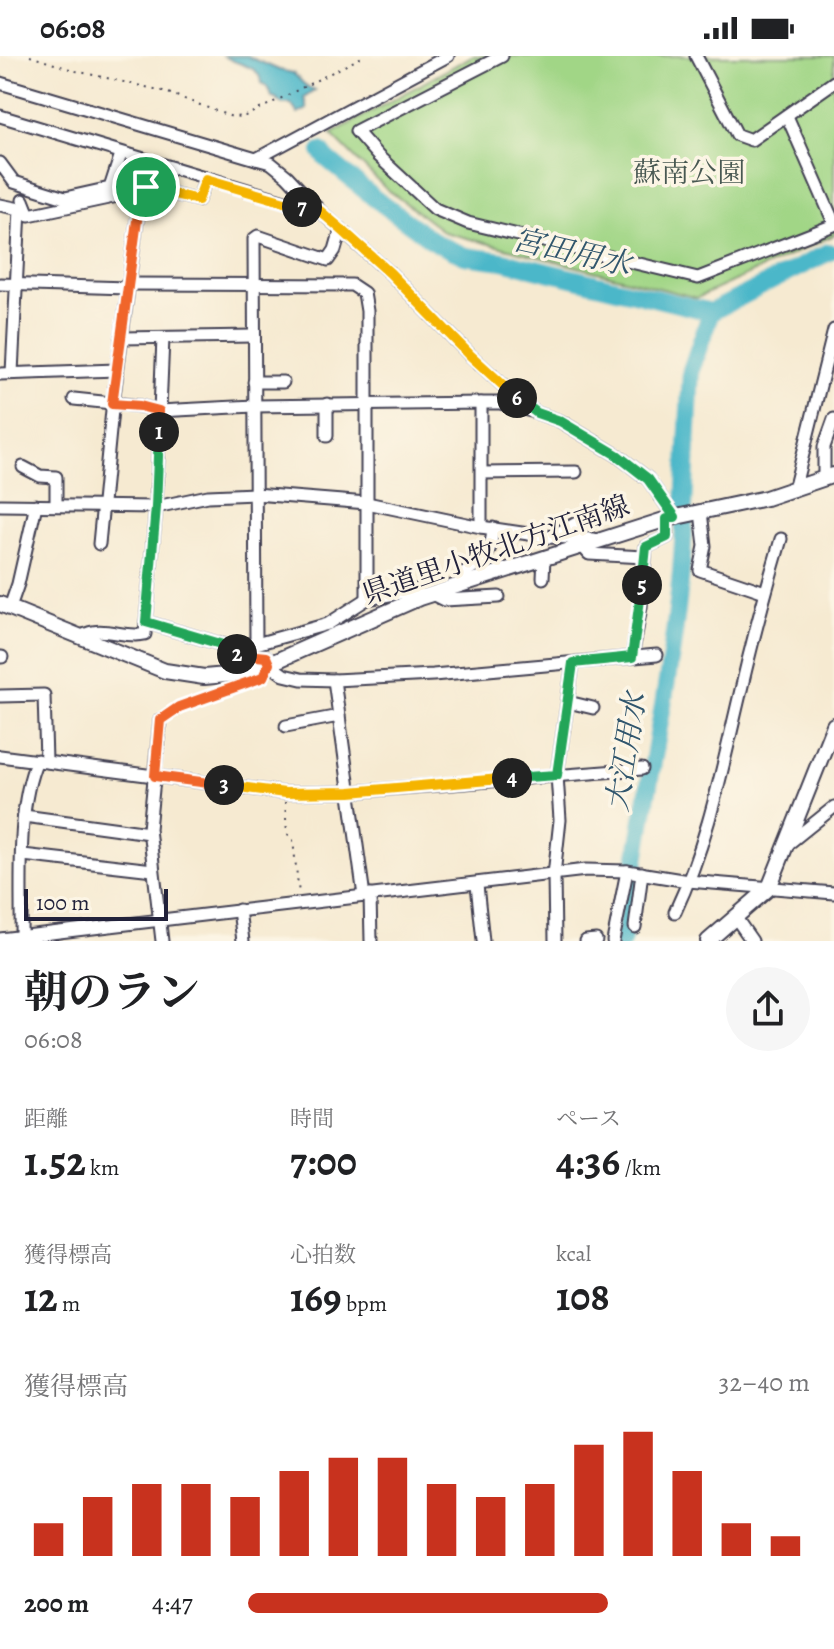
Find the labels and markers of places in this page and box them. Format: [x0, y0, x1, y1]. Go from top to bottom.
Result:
pin [112, 153, 180, 221]
pin: 7 [282, 187, 322, 227]
pin: 6 [497, 378, 537, 418]
pin: 1 [139, 412, 179, 452]
pin: 5 [622, 565, 662, 605]
pin: 2 [217, 634, 257, 674]
pin: 4 [492, 758, 532, 798]
pin: 3 [204, 765, 244, 805]

